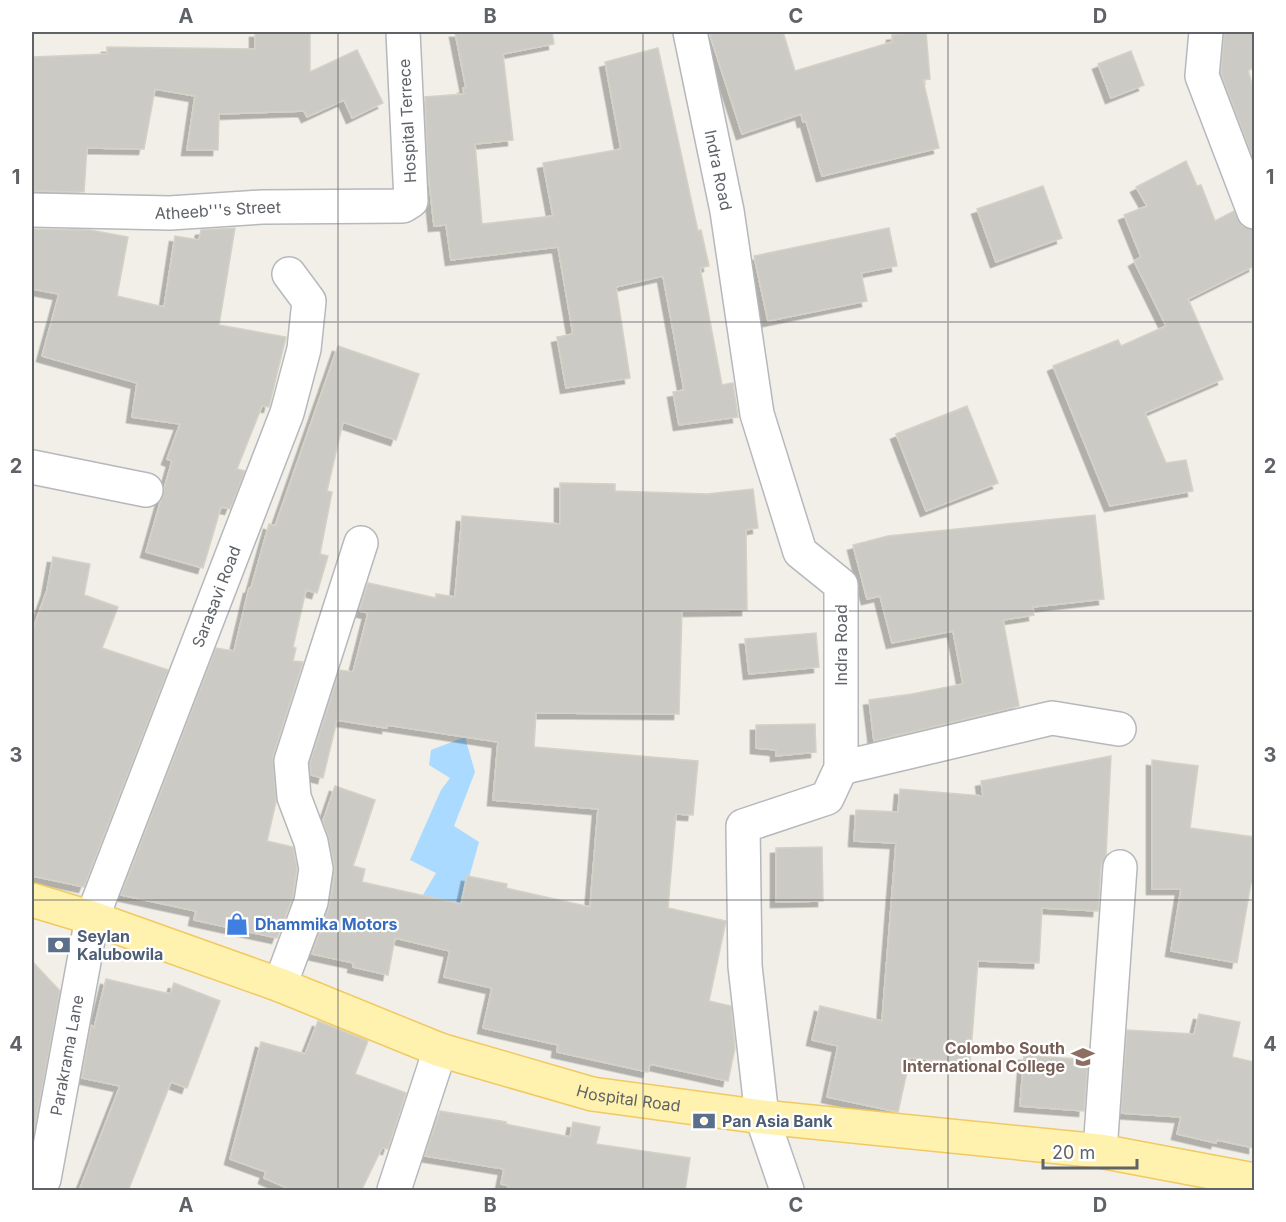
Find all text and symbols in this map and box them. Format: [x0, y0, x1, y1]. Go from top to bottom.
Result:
text: A [179, 4, 194, 28]
text: B [483, 4, 497, 28]
text: C [789, 4, 803, 28]
text: D [1093, 4, 1107, 28]
street label: Hospital Terrece [394, 58, 420, 184]
street label: Indra Road [700, 128, 737, 212]
text: 1 [12, 165, 20, 189]
text: 1 [1266, 165, 1274, 189]
street label: Atheeb'''s Street [155, 197, 281, 223]
text: 2 [10, 454, 22, 478]
text: 2 [1264, 454, 1276, 478]
street label: Sarasavi Road [187, 543, 245, 650]
street label: Indra Road [831, 604, 851, 686]
text: 3 [10, 743, 22, 767]
text: 3 [1264, 743, 1276, 767]
shop icon: Dhammika Motors [224, 911, 250, 937]
place label: Dhammika Motors [255, 914, 397, 934]
place label: Seylan Kalubowila [77, 926, 163, 964]
bank icon: Seylan Kalubowila [46, 932, 72, 958]
street label: Parakrama Lane [46, 993, 88, 1117]
text: 4 [9, 1032, 23, 1056]
text: 4 [1263, 1032, 1277, 1056]
place label: Colombo South International College [903, 1038, 1065, 1076]
school or university icon: Colombo South International College [1070, 1044, 1096, 1070]
street label: Hospital Road [574, 1080, 682, 1116]
bank icon: Pan Asia Bank [691, 1108, 717, 1134]
place label: Pan Asia Bank [722, 1111, 833, 1131]
scale bar [1043, 1132, 1138, 1170]
text: 20 m [1052, 1142, 1095, 1163]
text: A [179, 1193, 194, 1217]
text: B [483, 1193, 497, 1217]
text: C [789, 1193, 803, 1217]
text: D [1093, 1193, 1107, 1217]

